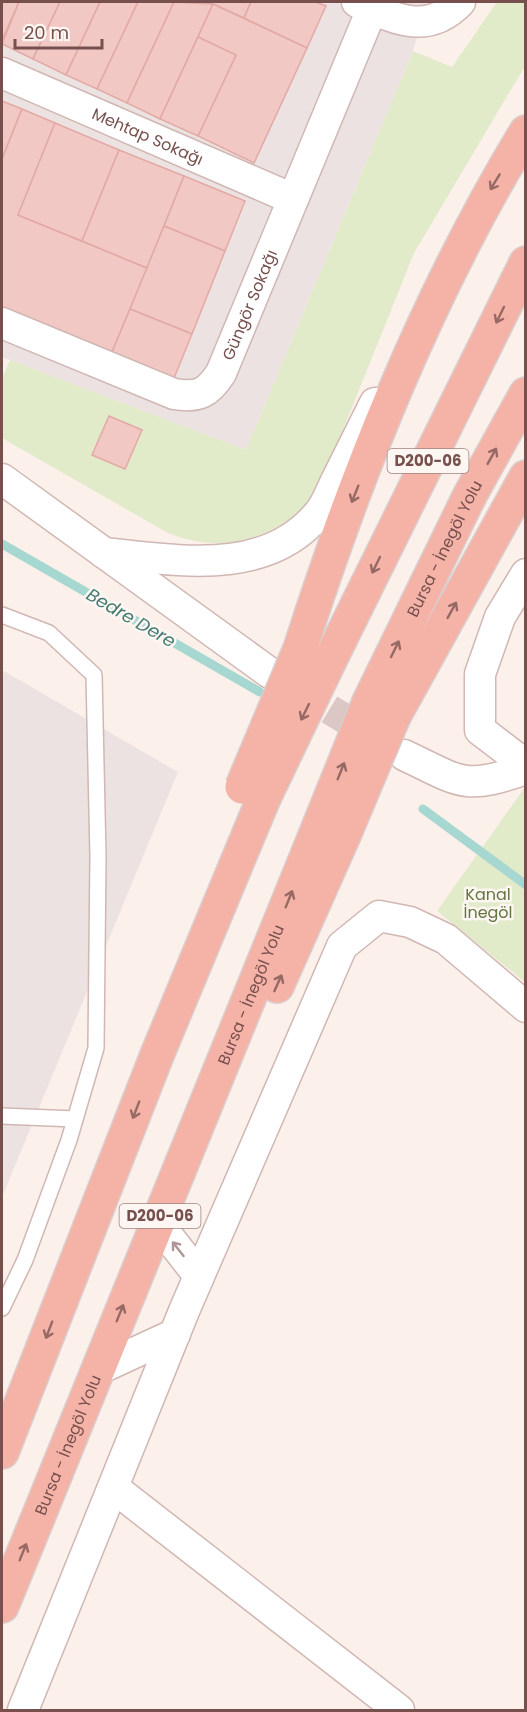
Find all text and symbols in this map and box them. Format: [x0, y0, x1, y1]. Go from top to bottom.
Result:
scale bar [15, 12, 102, 50]
text: 20 m [24, 20, 69, 45]
street label: Mehtap Sokağı [88, 102, 207, 171]
one-way arrow [489, 173, 501, 190]
street label: Güngör Sokağı [217, 246, 283, 364]
one-way arrow [493, 306, 505, 324]
one-way arrow [486, 448, 498, 465]
road number: D200-06 [388, 449, 468, 473]
street label: Bursa - İnegöl Yolu [401, 476, 488, 621]
one-way arrow [349, 484, 360, 502]
one-way arrow [370, 556, 382, 574]
water label: Bedre Dere [82, 582, 181, 653]
one-way arrow [446, 602, 458, 619]
one-way arrow [389, 641, 401, 659]
one-way arrow [298, 703, 310, 721]
one-way arrow [336, 763, 347, 781]
park label: Kanal İnegöl [463, 883, 513, 924]
one-way arrow [284, 890, 295, 909]
street label: Bursa - İnegöl Yolu [212, 921, 290, 1068]
one-way arrow [274, 974, 285, 992]
one-way arrow [130, 1100, 141, 1118]
road number: D200-06 [120, 1204, 201, 1228]
one-way arrow [172, 1242, 185, 1258]
one-way arrow [115, 1304, 126, 1322]
one-way arrow [43, 1321, 54, 1339]
street label: Bursa - İnegöl Yolu [29, 1371, 107, 1519]
one-way arrow [18, 1543, 29, 1562]

